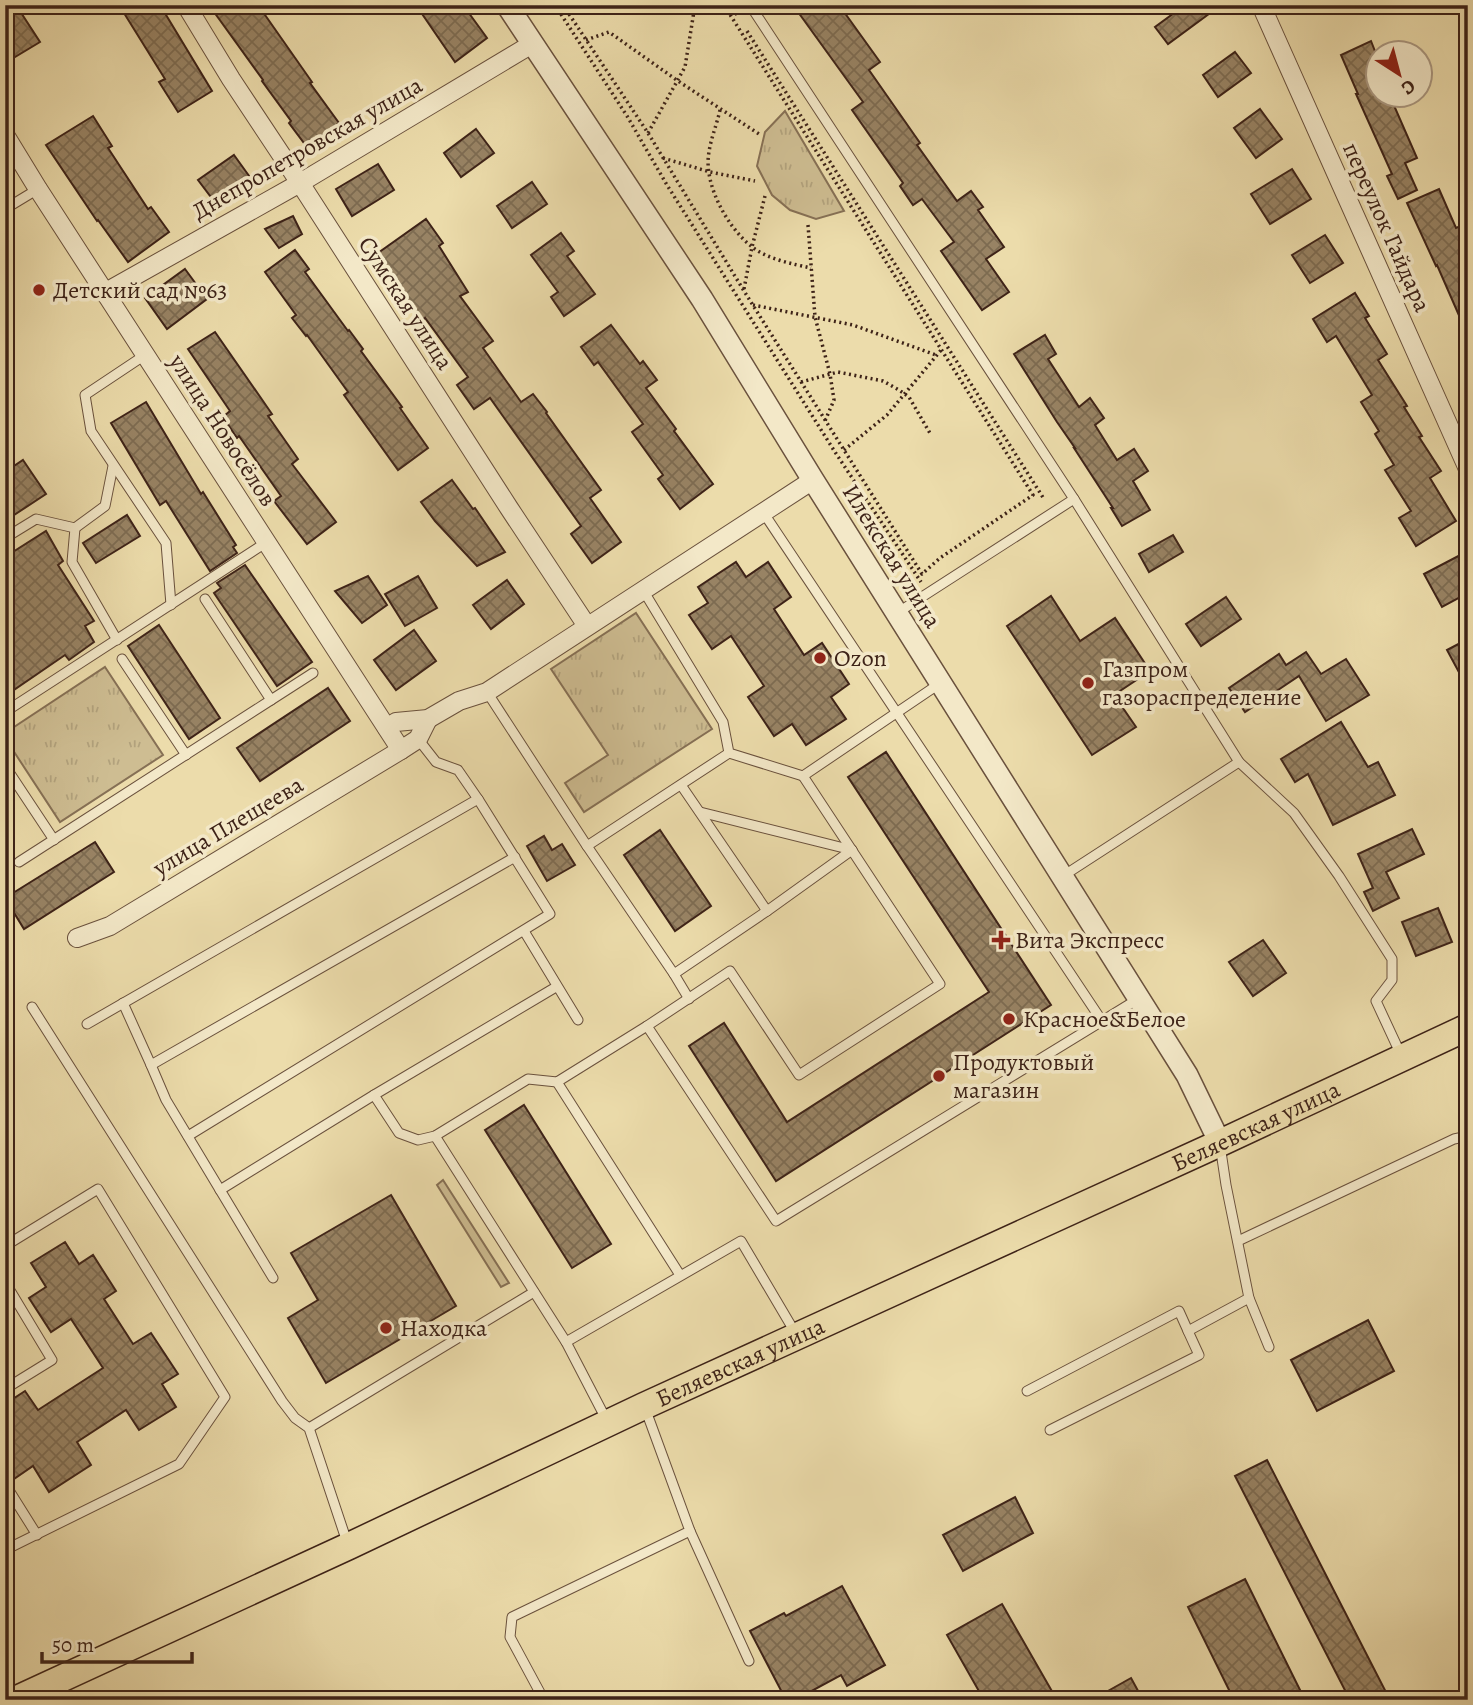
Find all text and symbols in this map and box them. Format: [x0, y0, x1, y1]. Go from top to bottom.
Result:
north arrow [1364, 38, 1434, 108]
street label: Днепропетровская улица [186, 69, 428, 227]
text: С [1396, 73, 1421, 101]
street label: переулок Гайдара [1335, 137, 1439, 317]
street label: Сумская улица [351, 230, 461, 376]
place label: Детский сад №63 [53, 274, 227, 306]
marker: Детский сад №63 [31, 282, 47, 298]
street label: улица Новосёлов [161, 347, 284, 512]
street label: Илекская улица [835, 478, 949, 634]
place label: Ozon [834, 642, 887, 674]
marker: Ozon [812, 650, 828, 666]
place label: Газпром газораспределение [1102, 653, 1301, 713]
marker: Газпром газораспределение [1080, 675, 1096, 691]
street label: улица Плещеева [146, 769, 309, 884]
place label: Вита Экспресс [1015, 924, 1164, 956]
marker: Вита Экспресс [993, 932, 1009, 948]
place label: Красное&Белое [1023, 1003, 1186, 1035]
marker: Красное&Белое [1001, 1011, 1017, 1027]
place label: Продуктовый магазин [953, 1046, 1094, 1106]
marker: Продуктовый магазин [931, 1068, 947, 1084]
street label: Беляевская улица [1166, 1073, 1345, 1179]
street label: Беляевская улица [651, 1310, 830, 1415]
place label: Находка [400, 1312, 487, 1344]
marker: Находка [378, 1320, 394, 1336]
scale bar [42, 1621, 192, 1665]
text: 50 m [52, 1631, 94, 1659]

